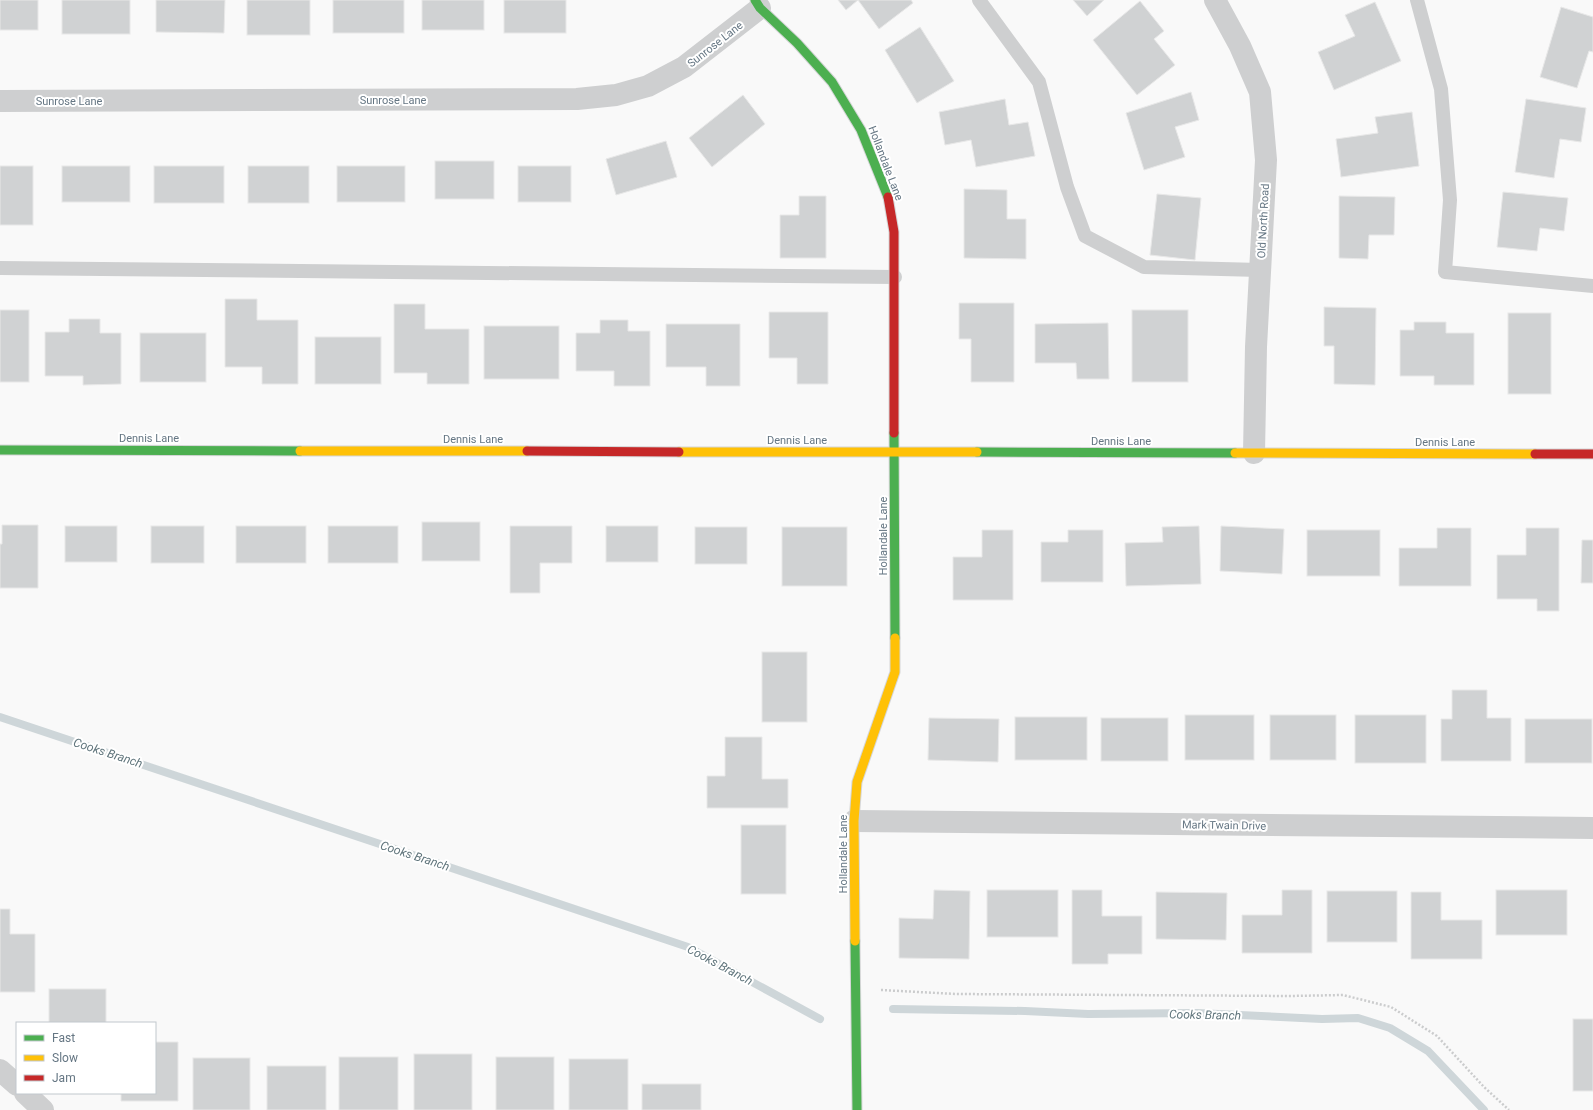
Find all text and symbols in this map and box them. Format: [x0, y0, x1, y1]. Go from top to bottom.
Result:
street label: Sunrose Lane [685, 19, 746, 70]
street label: Sunrose Lane [360, 94, 426, 107]
street label: Sunrose Lane [36, 95, 102, 108]
street label: Hollandale Lane [865, 124, 906, 202]
street label: Old North Road [1255, 183, 1272, 259]
street label: Dennis Lane [119, 432, 179, 445]
street label: Dennis Lane [443, 433, 503, 446]
street label: Dennis Lane [767, 434, 827, 447]
street label: Dennis Lane [1091, 435, 1151, 448]
street label: Dennis Lane [1415, 436, 1475, 449]
street label: Hollandale Lane [877, 496, 890, 575]
water label: Cooks Branch [72, 735, 144, 771]
street label: Hollandale Lane [837, 814, 850, 893]
street label: Mark Twain Drive [1182, 818, 1266, 833]
water label: Cooks Branch [379, 838, 451, 874]
water label: Cooks Branch [685, 942, 755, 988]
water label: Cooks Branch [1169, 1007, 1241, 1023]
legend [16, 1022, 156, 1094]
text: Fast [52, 1031, 75, 1045]
text: Slow [52, 1051, 78, 1065]
text: Jam [52, 1071, 76, 1085]

